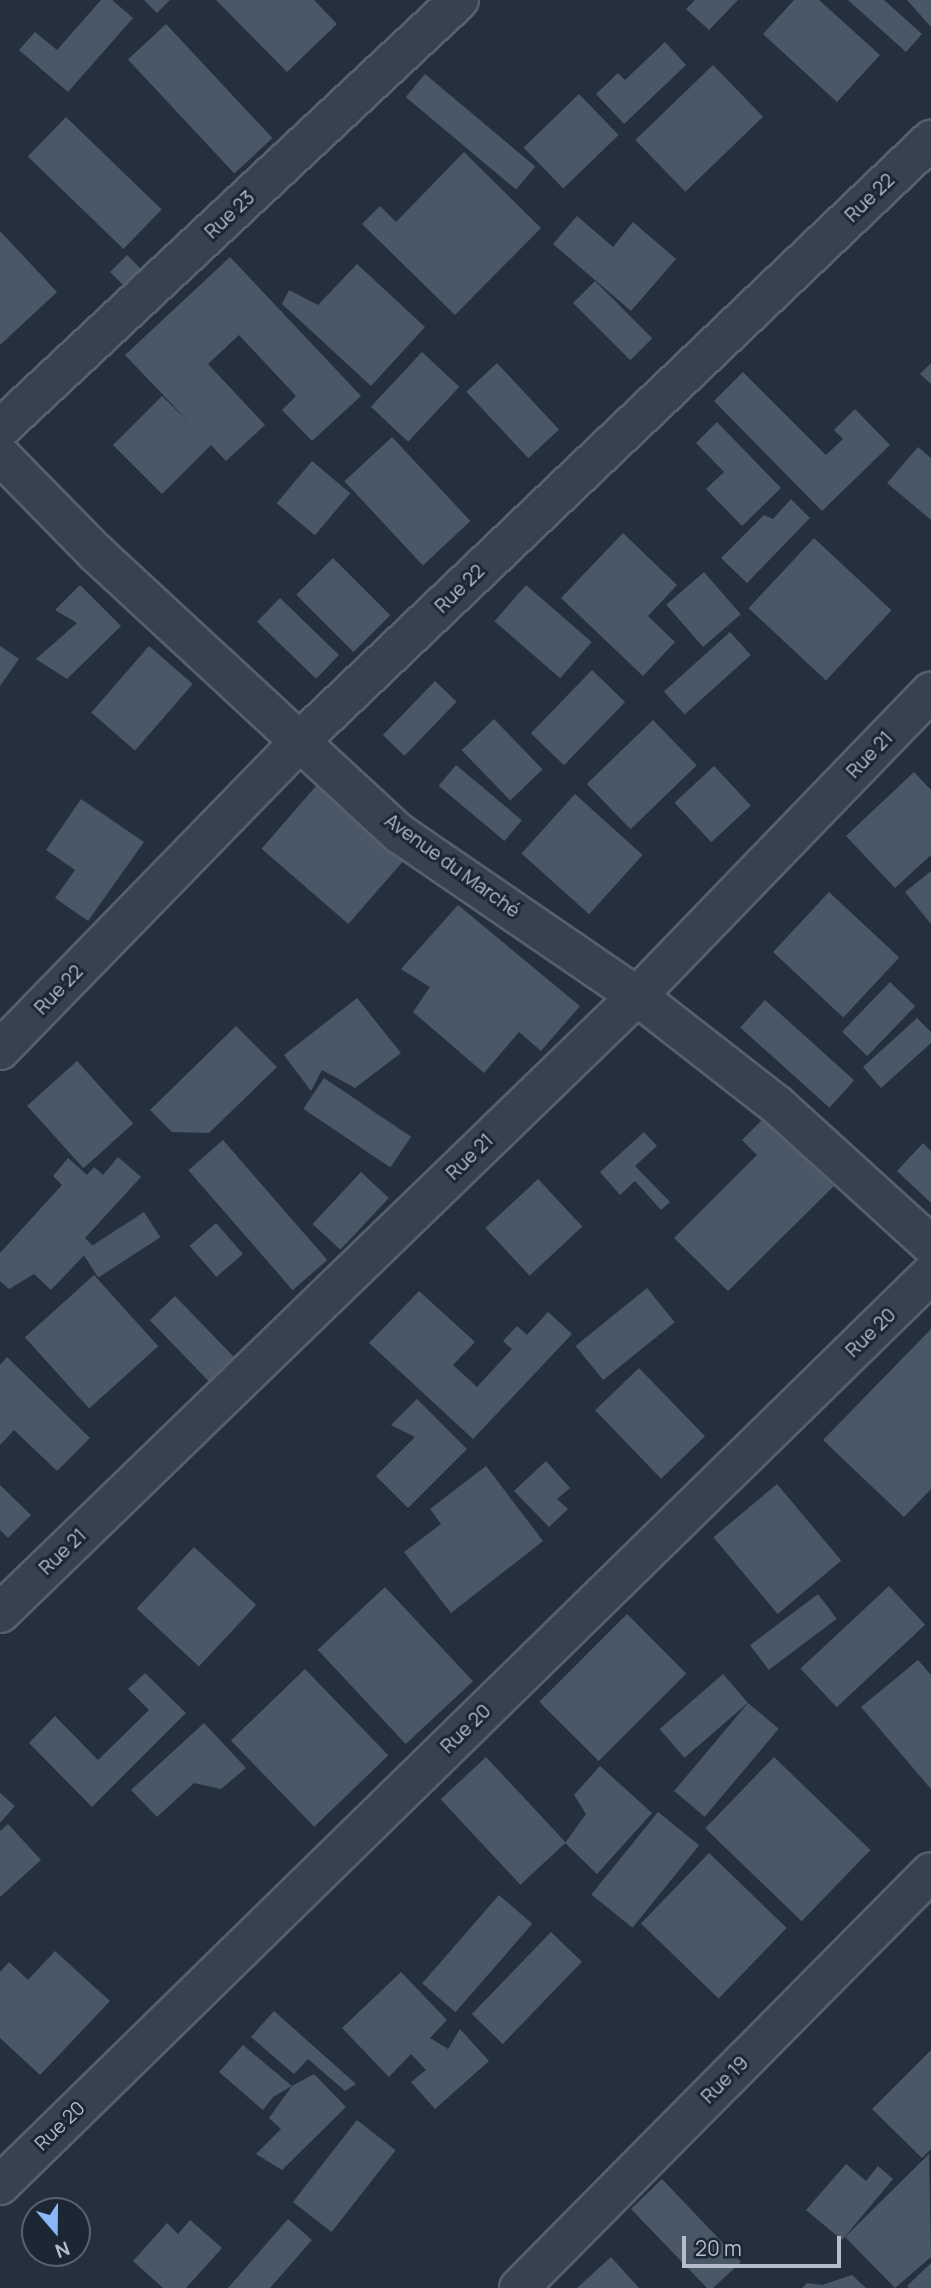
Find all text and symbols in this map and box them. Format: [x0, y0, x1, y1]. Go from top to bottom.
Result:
street label: Rue 22 [841, 169, 899, 227]
street label: Rue 23 [200, 186, 260, 244]
street label: Rue 22 [431, 560, 489, 618]
street label: Rue 21 [842, 727, 898, 783]
street label: Avenue du Marché [380, 809, 524, 923]
street label: Rue 22 [30, 961, 88, 1019]
street label: Rue 21 [442, 1129, 498, 1185]
street label: Rue 20 [841, 1304, 901, 1362]
street label: Rue 21 [35, 1524, 91, 1580]
street label: Rue 20 [436, 1700, 496, 1758]
street label: Rue 19 [697, 2052, 753, 2108]
street label: Rue 20 [30, 2097, 90, 2155]
north arrow [21, 2197, 91, 2267]
scale bar [686, 2222, 845, 2266]
text: 20 m [695, 2234, 742, 2262]
text: N [52, 2235, 73, 2264]

